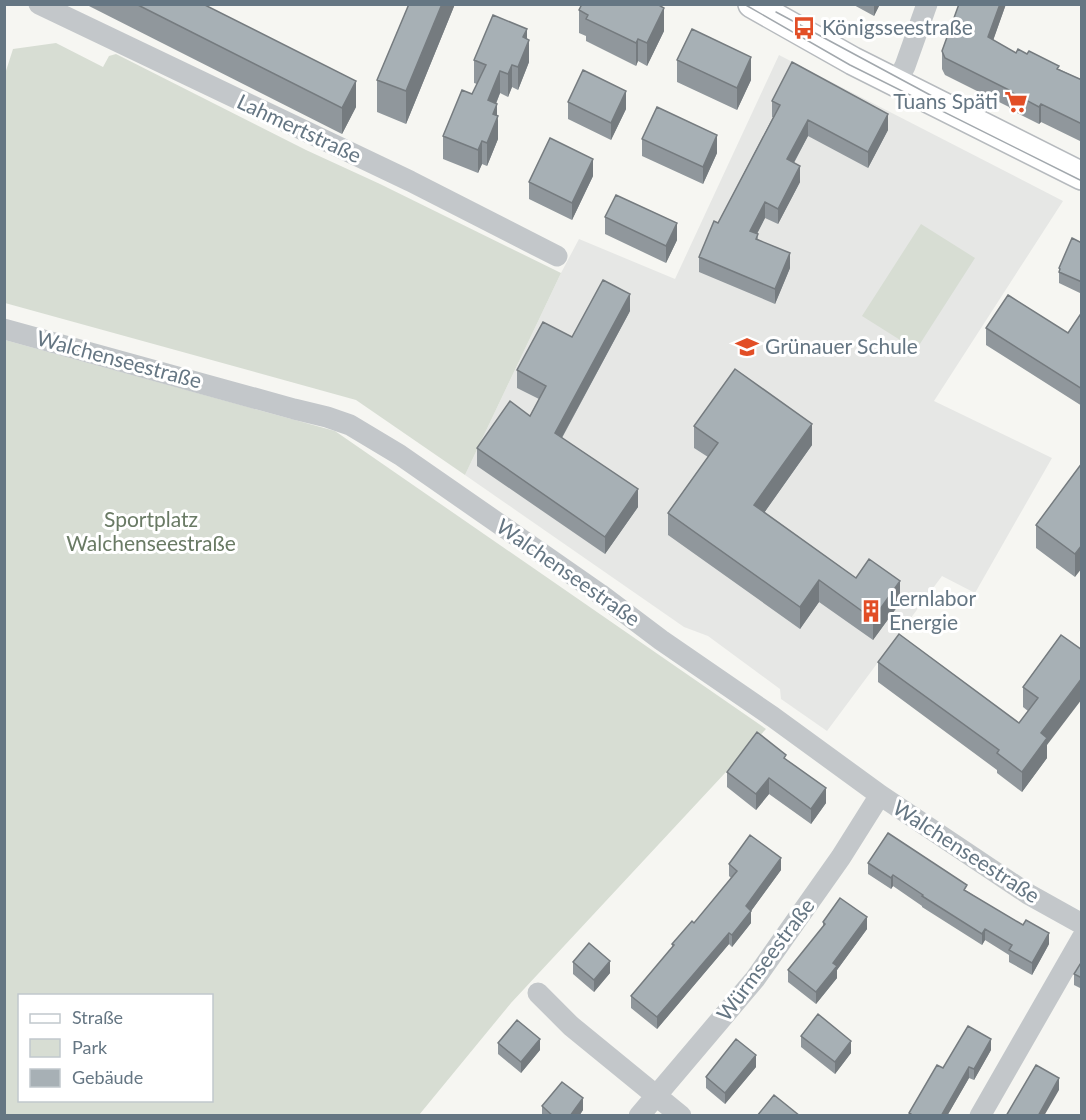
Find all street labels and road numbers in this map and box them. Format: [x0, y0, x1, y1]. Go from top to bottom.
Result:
street label: Lahmertstraße [234, 88, 366, 167]
street label: Walchenseestraße [34, 325, 205, 393]
street label: Walchenseestraße [492, 513, 645, 631]
street label: Walchenseestraße [889, 794, 1045, 907]
street label: Würmseestraße [711, 893, 819, 1025]

